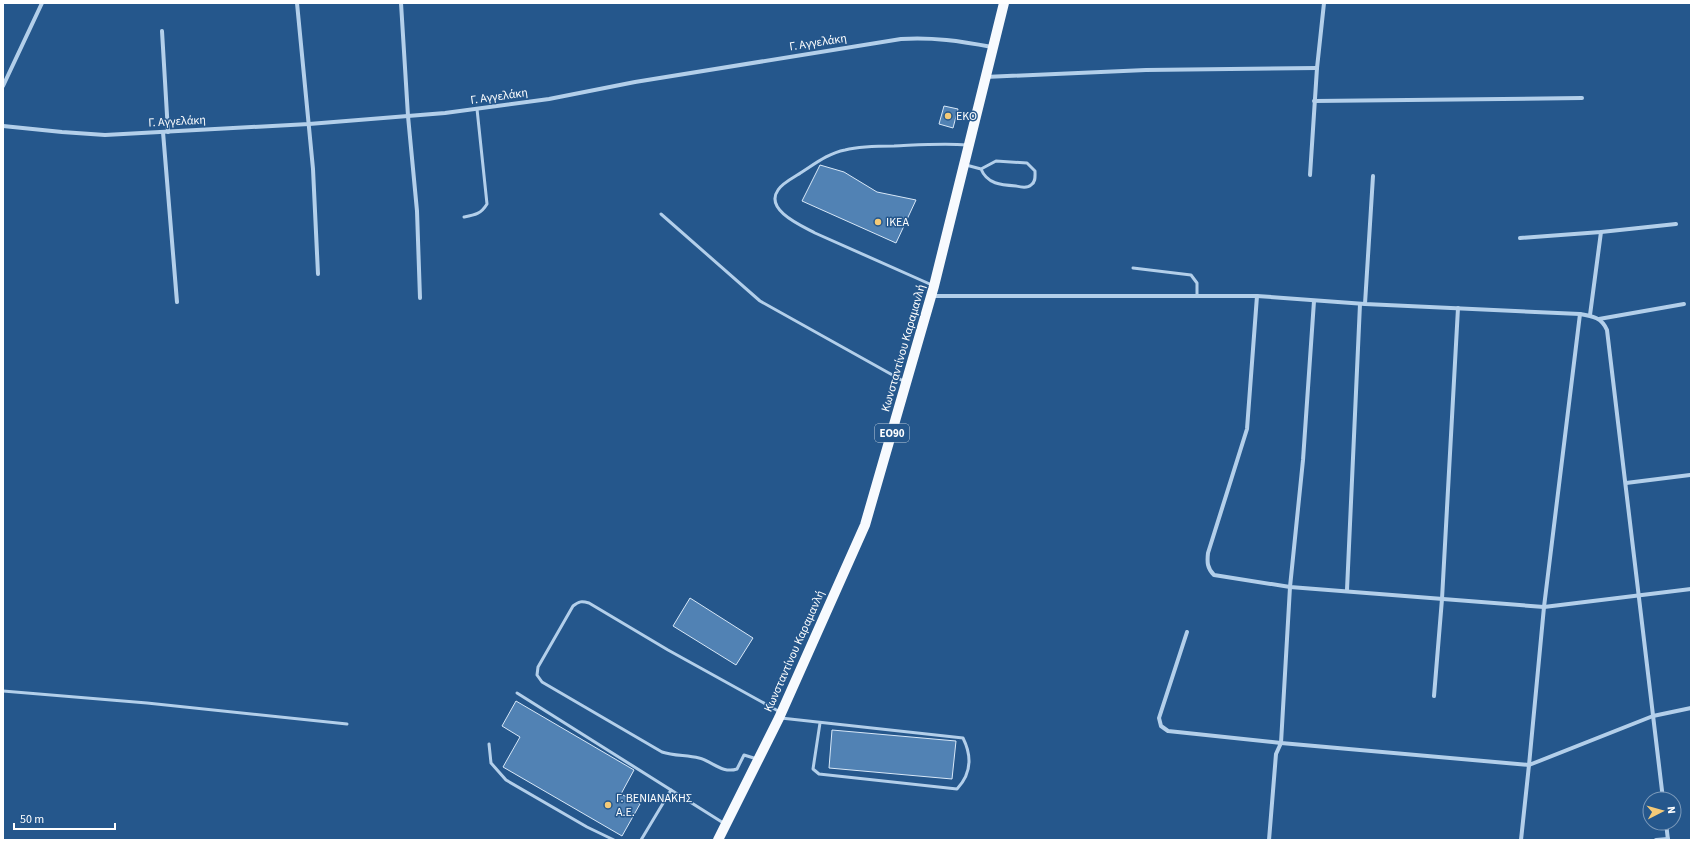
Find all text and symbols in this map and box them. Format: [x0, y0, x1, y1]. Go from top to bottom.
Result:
street label: Γ. Αγγελάκη [788, 30, 848, 55]
street label: Γ. Αγγελάκη [469, 84, 529, 109]
place label: EKO [956, 108, 977, 125]
marker: EKO [943, 111, 953, 121]
street label: Γ. Αγγελάκη [148, 112, 206, 131]
place label: IKEA [886, 214, 909, 231]
marker: IKEA [873, 217, 883, 227]
street label: Κωνσταντίνου Καραμανλή [877, 283, 930, 414]
road number: ΕΟ90 [875, 424, 909, 442]
street label: Κωνσταντίνου Καραμανλή [760, 588, 829, 715]
place label: Γ. ΒΕΝΙΑΝΑΚΗΣ A.E. [616, 790, 693, 821]
north arrow [1642, 791, 1682, 831]
marker: Γ. ΒΕΝΙΑΝΑΚΗΣ A.E. [603, 800, 613, 810]
scale bar [14, 805, 115, 831]
text: N [1664, 806, 1679, 814]
text: 50 m [20, 811, 44, 828]

